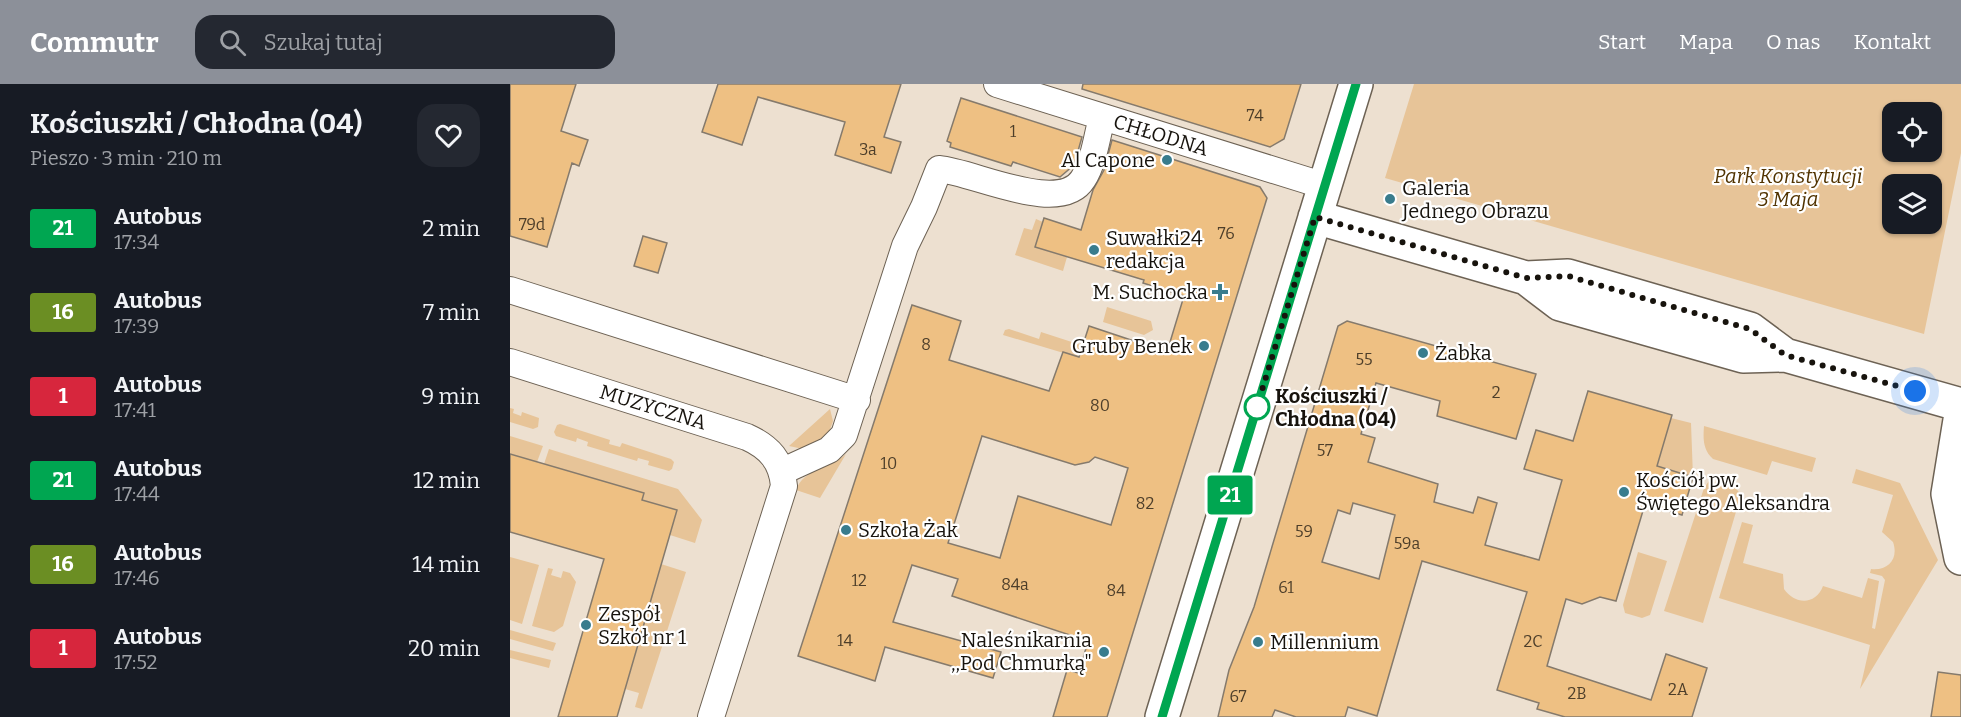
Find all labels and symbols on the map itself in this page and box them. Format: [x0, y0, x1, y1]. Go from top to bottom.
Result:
house number: 74 [1246, 106, 1264, 125]
street label: CHŁODNA [1111, 109, 1212, 161]
house number: 1 [1010, 122, 1017, 141]
house number: 3a [859, 140, 877, 159]
place label: Al Capone [1061, 148, 1155, 172]
marker: Al Capone [1160, 153, 1174, 167]
park label: Park Konstytucji 3 Maja [1714, 164, 1863, 212]
place label: Galeria Jednego Obrazu [1401, 176, 1549, 223]
marker: Galeria Jednego Obrazu [1383, 192, 1397, 206]
house number: 79d [519, 215, 546, 234]
house number: 76 [1217, 224, 1235, 243]
place label: Suwałki24 redakcja [1106, 226, 1203, 274]
marker: Suwałki24 redakcja [1087, 243, 1101, 257]
place label: M. Suchocka [1092, 280, 1208, 304]
marker: M. Suchocka [1213, 285, 1227, 299]
place label: Gruby Benek [1072, 334, 1193, 358]
house number: 8 [921, 335, 931, 354]
marker: Gruby Benek [1197, 339, 1211, 353]
place label: Żabka [1435, 341, 1492, 365]
marker: Żabka [1416, 346, 1430, 360]
house number: 55 [1355, 350, 1373, 369]
your location [1900, 376, 1930, 406]
street label: MUZYCZNA [597, 379, 710, 435]
house number: 2 [1492, 383, 1500, 402]
place label: Kościuszki / Chłodna (04) [1275, 384, 1396, 431]
marker: Kościuszki / Chłodna (04) [1244, 394, 1270, 420]
house number: 80 [1090, 396, 1110, 415]
house number: 57 [1317, 441, 1333, 460]
house number: 10 [881, 454, 897, 473]
place label: Kościół pw. Świętego Aleksandra [1636, 468, 1830, 515]
line badge: 21 [1203, 476, 1257, 514]
marker: Kościół pw. Świętego Aleksandra [1617, 485, 1631, 499]
house number: 82 [1136, 494, 1154, 513]
place label: Szkoła Żak [858, 518, 959, 542]
house number: 59 [1295, 522, 1313, 541]
marker: Szkoła Żak [839, 523, 853, 537]
house number: 59a [1394, 534, 1421, 553]
house number: 12 [851, 571, 867, 590]
house number: 84a [1001, 575, 1029, 594]
house number: 61 [1278, 578, 1294, 597]
house number: 84 [1107, 581, 1126, 600]
place label: Zespół Szkół nr 1 [598, 602, 686, 649]
marker: Zespół Szkół nr 1 [579, 618, 593, 632]
place label: Naleśnikarnia ,,Pod Chmurką" [951, 628, 1092, 675]
place label: Millennium [1270, 630, 1379, 654]
house number: 14 [837, 631, 854, 650]
house number: 2C [1523, 632, 1543, 651]
marker: Millennium [1251, 635, 1265, 649]
marker: Naleśnikarnia ,,Pod Chmurką" [1097, 645, 1111, 659]
house number: 2A [1668, 680, 1689, 699]
house number: 2B [1567, 684, 1587, 703]
house number: 67 [1229, 687, 1247, 706]

